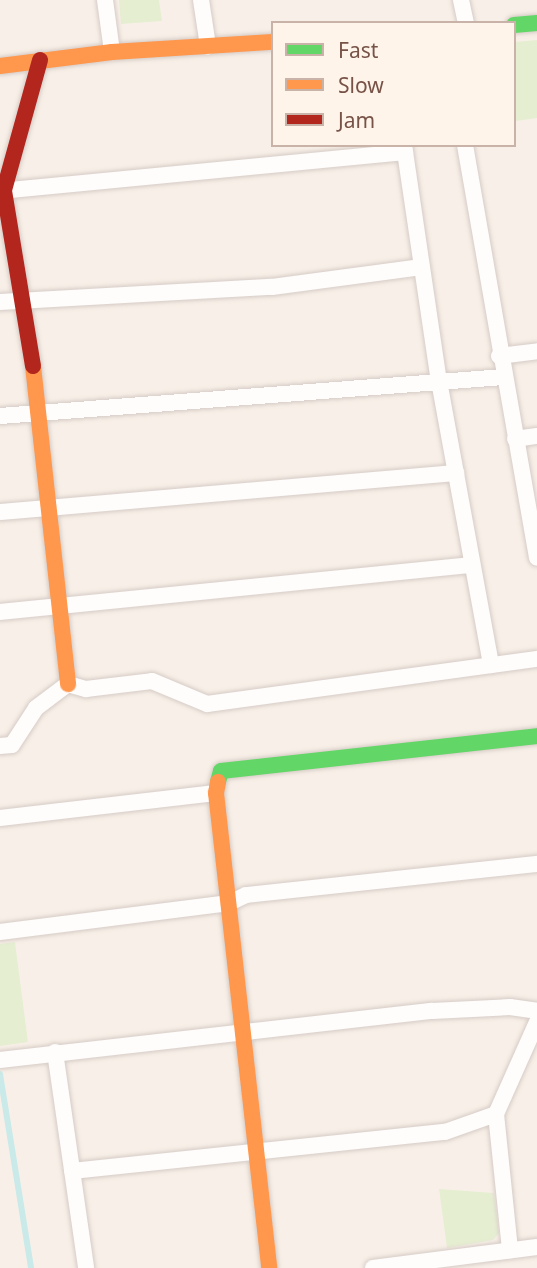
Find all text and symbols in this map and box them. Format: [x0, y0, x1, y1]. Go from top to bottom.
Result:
legend [271, 21, 516, 147]
text: Fast [338, 36, 378, 64]
text: Slow [338, 71, 384, 99]
text: Jam [338, 106, 375, 134]

